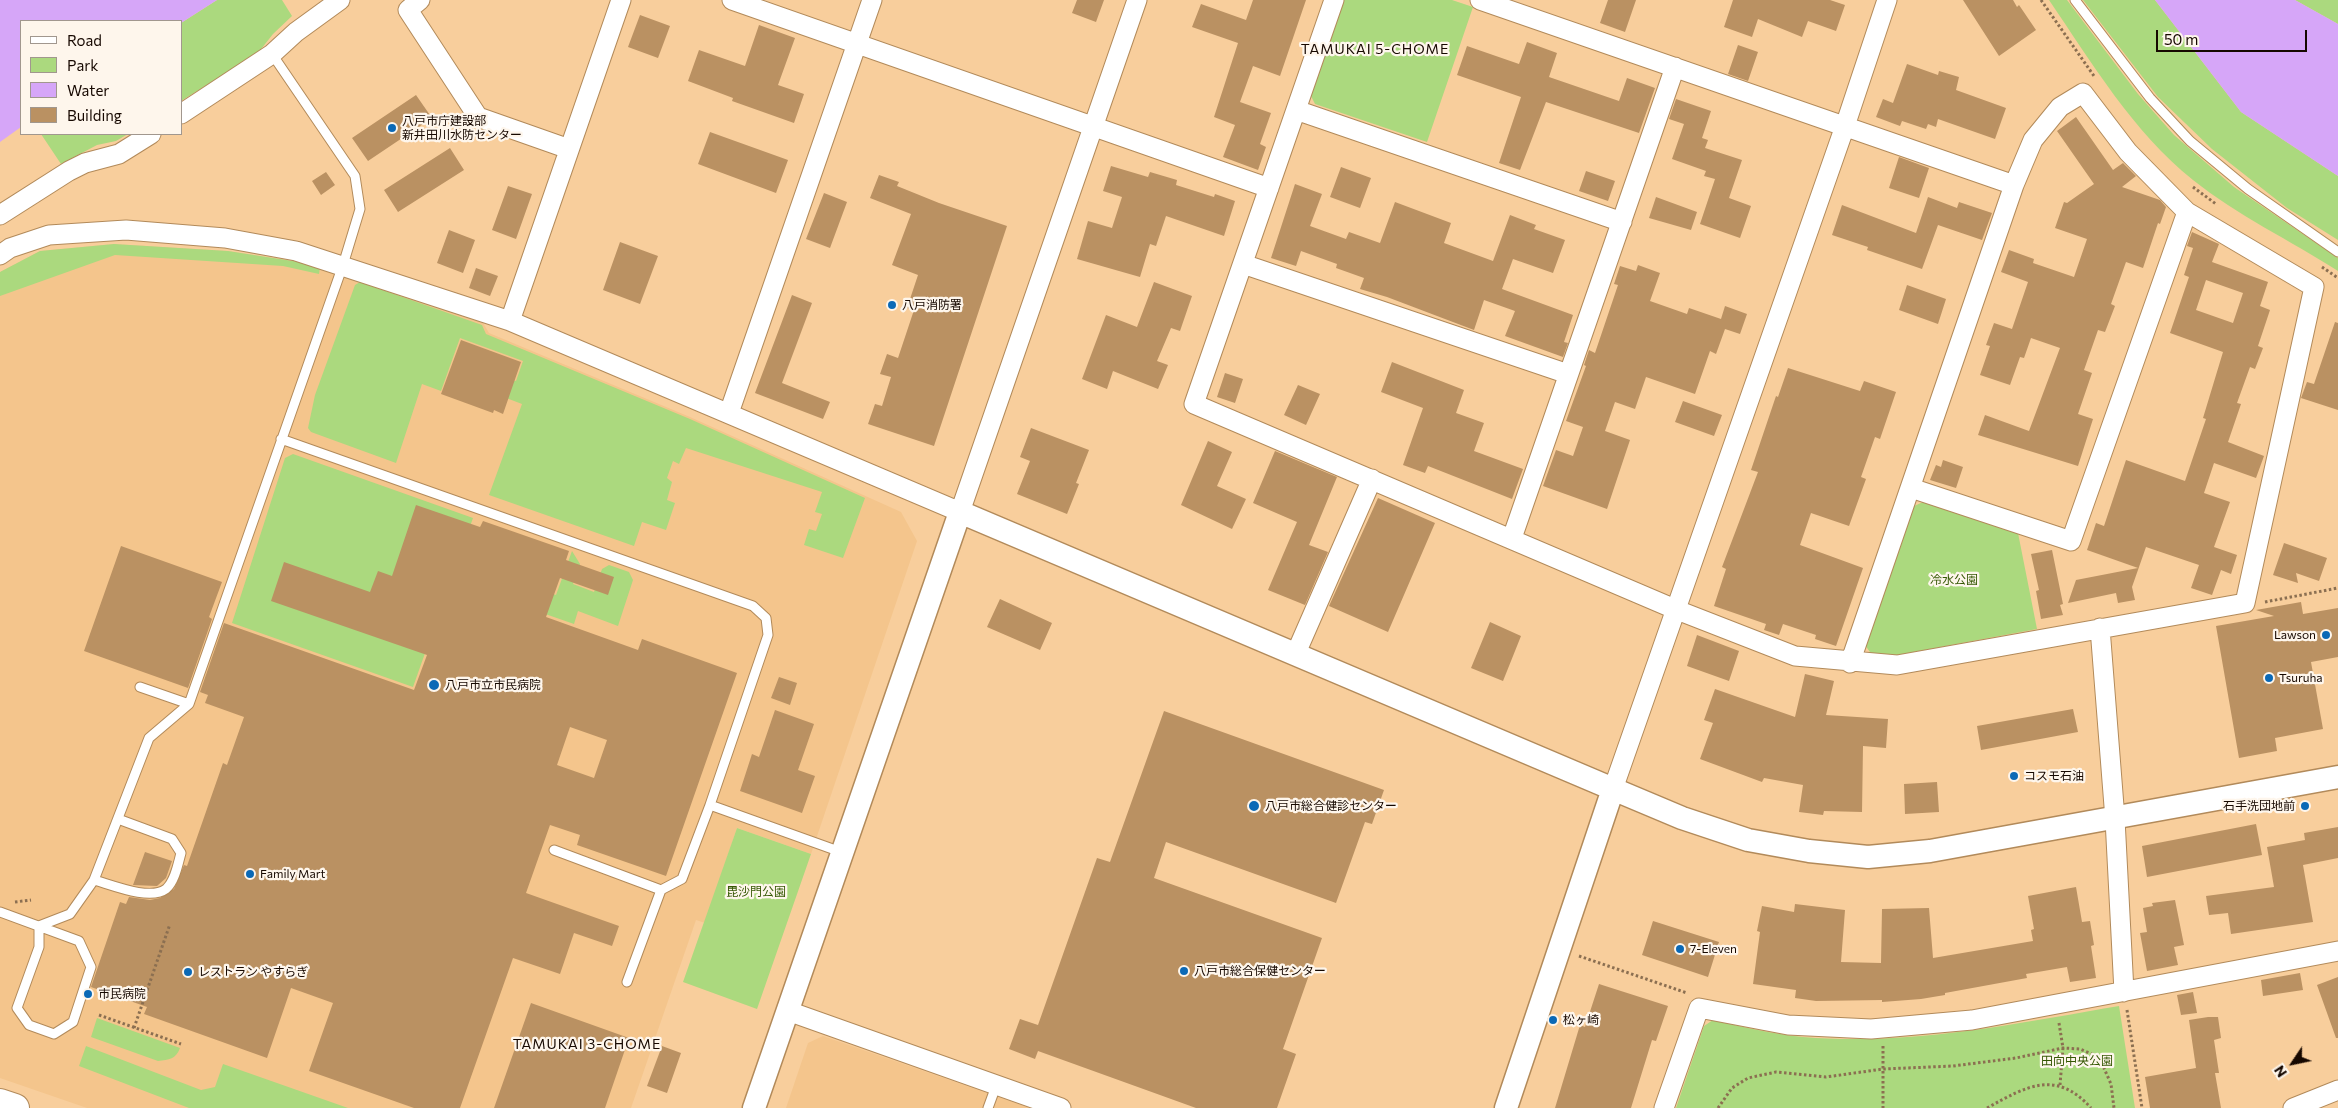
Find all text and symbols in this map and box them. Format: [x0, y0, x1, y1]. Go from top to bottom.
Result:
legend [20, 20, 182, 135]
scale bar [2158, 20, 2309, 52]
text: 50 m [2164, 30, 2198, 48]
text: Road [67, 31, 102, 49]
district label: TAMUKAI 5-CHOME [1299, 41, 1451, 57]
text: Park [67, 56, 98, 74]
text: Water [67, 81, 109, 99]
text: Building [67, 106, 122, 124]
place label: 八戸市庁建設部 新井田川水防センター [402, 114, 522, 142]
marker: 八戸市庁建設部 新井田川水防センター [386, 122, 398, 134]
place label: 八戸消防署 [902, 298, 962, 312]
marker: 八戸消防署 [886, 299, 898, 311]
park label: 冷水公園 [1930, 573, 1978, 587]
place label: Lawson [2274, 628, 2316, 642]
marker: Lawson [2320, 629, 2332, 641]
place label: Tsuruha [2279, 671, 2323, 685]
marker: Tsuruha [2263, 672, 2275, 684]
marker: 八戸市立市民病院 [427, 678, 441, 692]
place label: 八戸市立市民病院 [445, 678, 541, 692]
place label: コスモ石油 [2024, 769, 2084, 783]
marker: コスモ石油 [2008, 770, 2020, 782]
marker: 八戸市総合健診センター [1247, 799, 1261, 813]
place label: 八戸市総合健診センター [1265, 799, 1397, 813]
place label: 石手洗団地前 [2223, 799, 2295, 813]
marker: 石手洗団地前 [2299, 800, 2311, 812]
place label: Family Mart [260, 867, 325, 881]
marker: Family Mart [244, 868, 256, 880]
park label: 毘沙門公園 [726, 885, 786, 899]
place label: 7-Eleven [1690, 942, 1737, 956]
marker: 7-Eleven [1674, 943, 1686, 955]
place label: 八戸市総合保健センター [1194, 964, 1326, 978]
place label: レストラン やすらぎ [198, 965, 308, 979]
marker: 八戸市総合保健センター [1178, 965, 1190, 977]
marker: レストラン やすらぎ [182, 966, 194, 978]
place label: 市民病院 [98, 987, 146, 1001]
marker: 市民病院 [82, 988, 94, 1000]
place label: 松ヶ崎 [1563, 1013, 1599, 1027]
marker: 松ヶ崎 [1547, 1014, 1559, 1026]
district label: TAMUKAI 3-CHOME [511, 1036, 663, 1052]
north arrow [2268, 1038, 2318, 1088]
park label: 田向中央公園 [2041, 1054, 2113, 1068]
text: N [2270, 1063, 2290, 1081]

